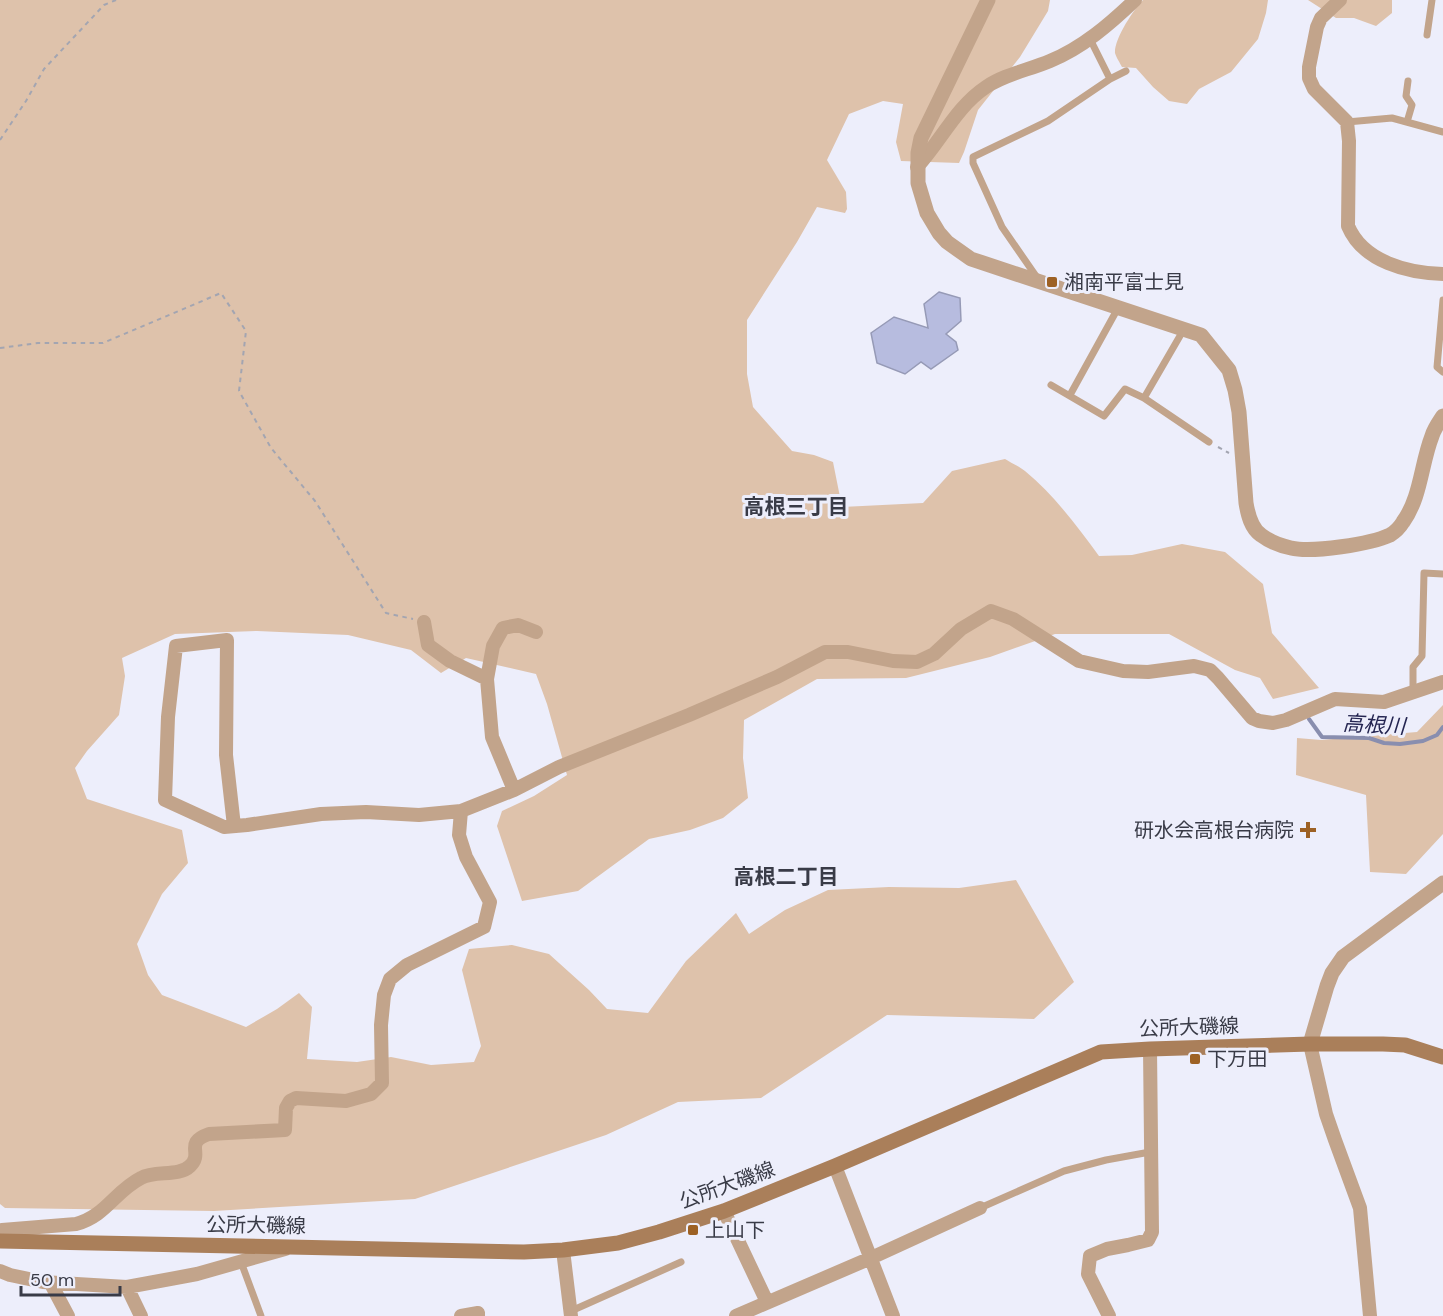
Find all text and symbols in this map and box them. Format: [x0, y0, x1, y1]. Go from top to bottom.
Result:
place label: 湘南平富士見 [1064, 269, 1184, 295]
marker: 湘南平富士見 [1045, 275, 1059, 289]
district label: 高根三丁目 [744, 493, 849, 521]
water label: 高根川 [1342, 709, 1408, 741]
place label: 研水会高根台病院 [1134, 817, 1294, 843]
marker: 研水会高根台病院 [1299, 821, 1317, 839]
district label: 高根二丁目 [734, 863, 839, 891]
street label: 公所大磯線 [1139, 1012, 1239, 1042]
place label: 下万田 [1207, 1046, 1267, 1072]
marker: 下万田 [1188, 1052, 1202, 1066]
street label: 公所大磯線 [676, 1156, 778, 1214]
street label: 公所大磯線 [206, 1211, 306, 1239]
place label: 上山下 [705, 1217, 765, 1243]
marker: 上山下 [686, 1223, 700, 1237]
scale bar [21, 1259, 120, 1297]
text: 50 m [30, 1268, 74, 1292]

